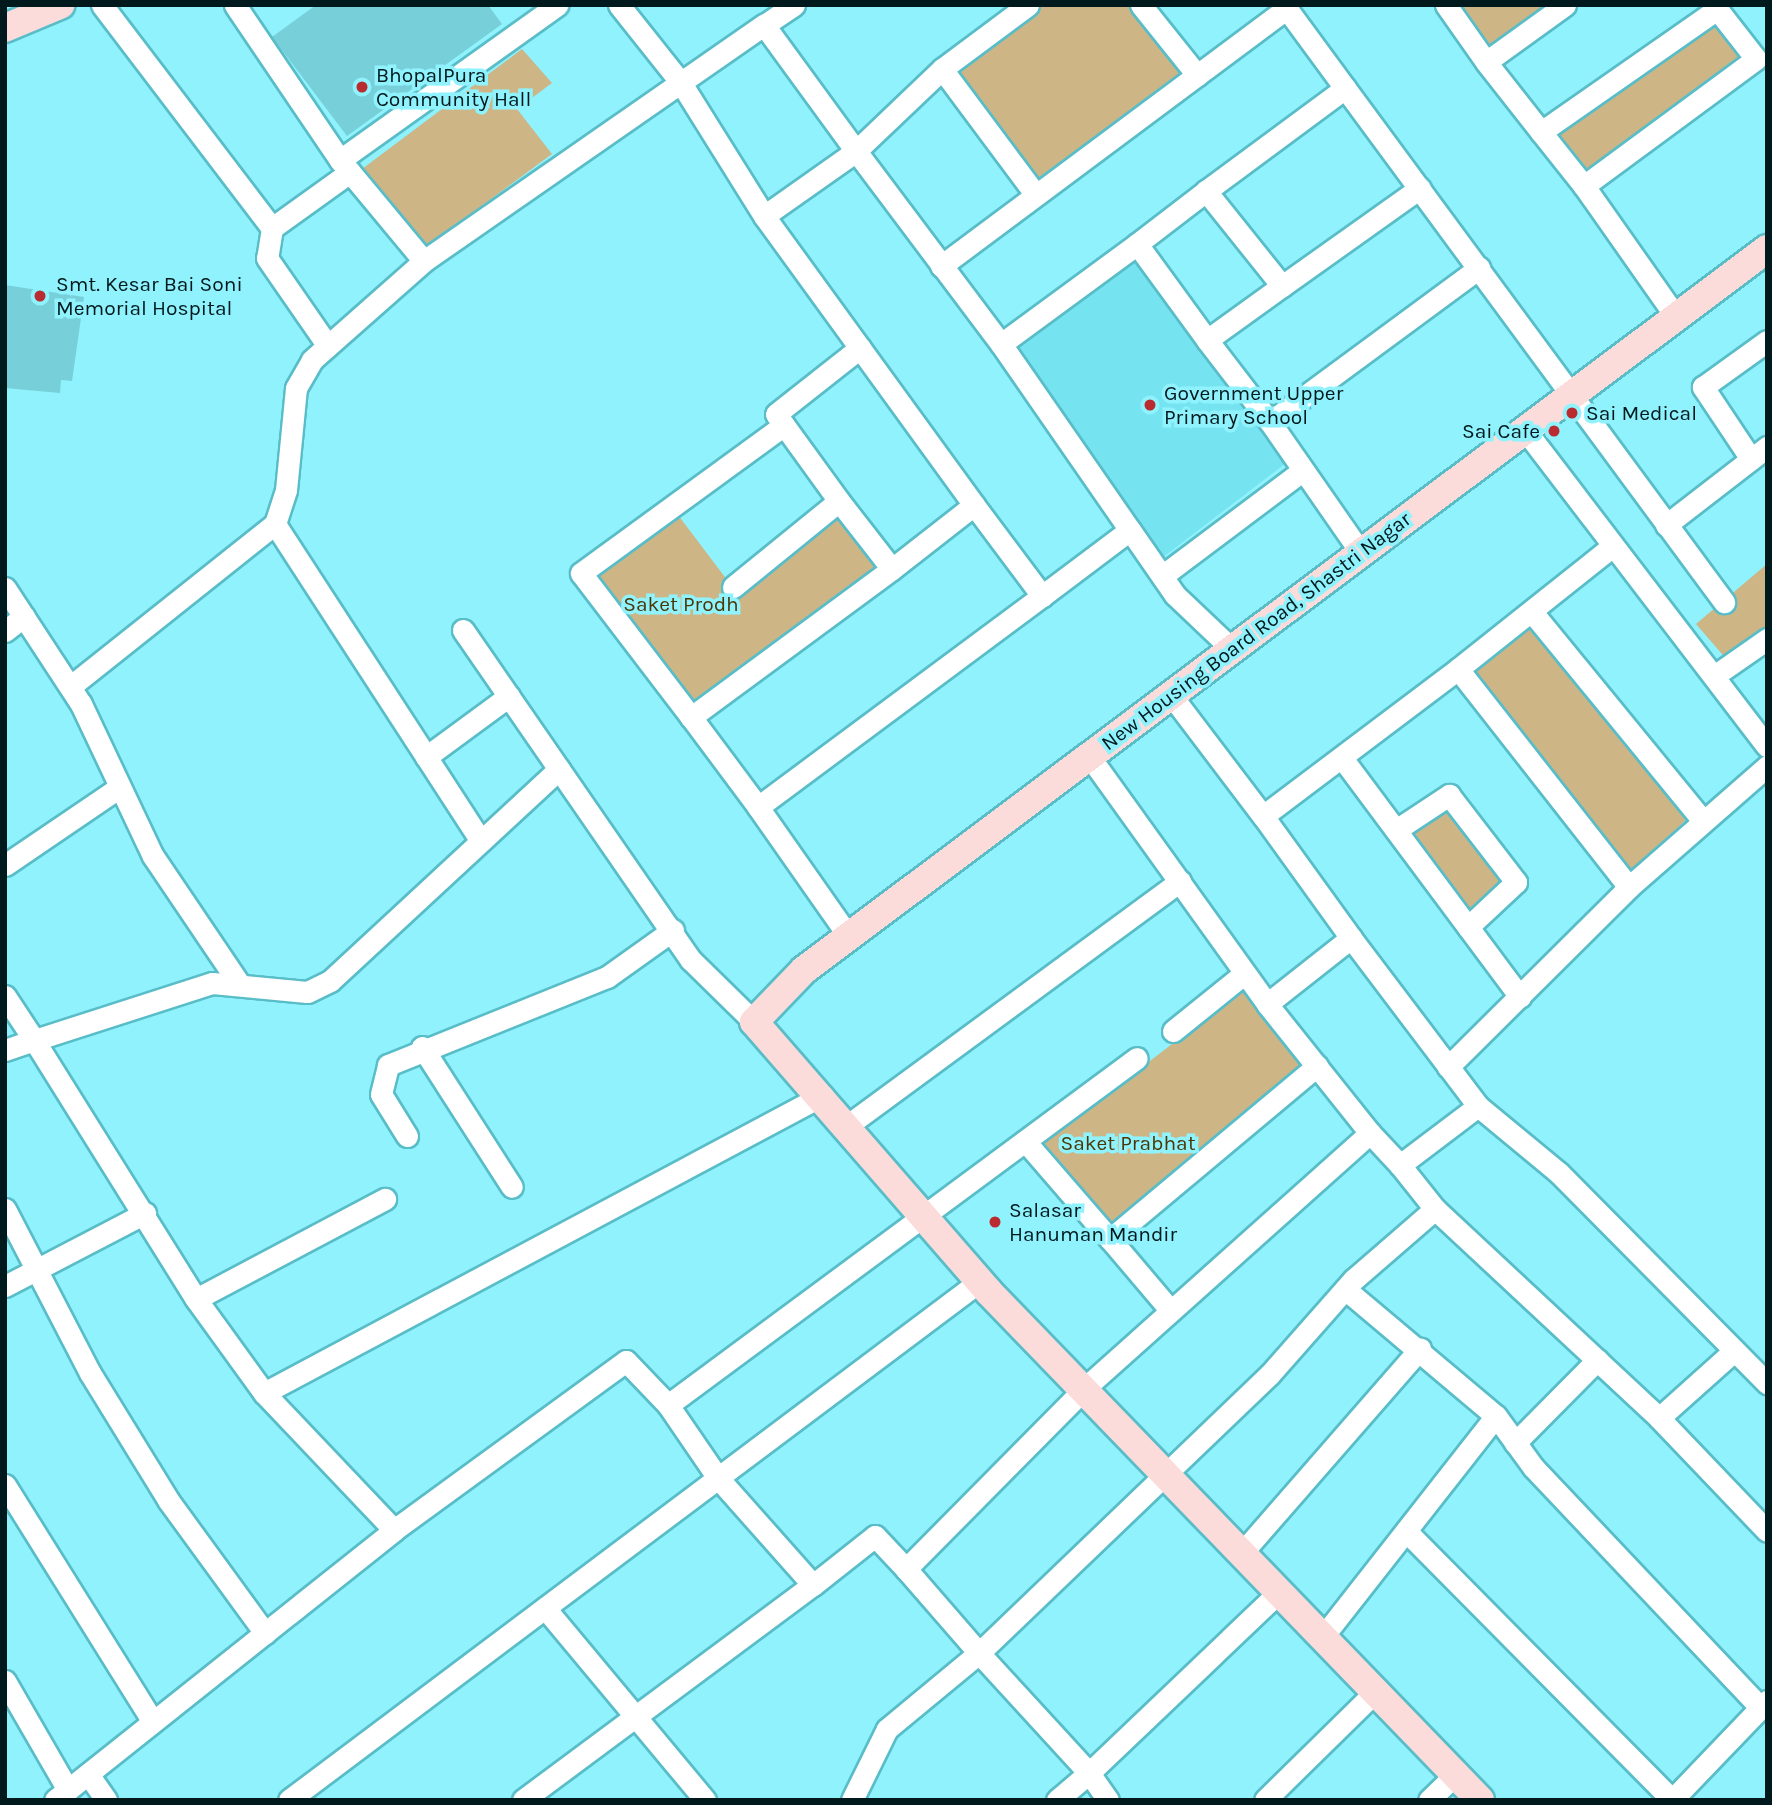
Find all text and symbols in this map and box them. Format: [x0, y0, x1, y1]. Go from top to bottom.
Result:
place label: BhopalPura Community Hall [376, 62, 531, 112]
marker: BhopalPura Community Hall [354, 79, 370, 95]
place label: Smt. Kesar Bai Soni Memorial Hospital [56, 271, 243, 321]
marker: Smt. Kesar Bai Soni Memorial Hospital [30, 286, 50, 306]
place label: Government Upper Primary School [1164, 380, 1343, 430]
marker: Government Upper Primary School [1142, 397, 1158, 413]
place label: Sai Medical [1586, 400, 1697, 426]
marker: Sai Medical [1564, 405, 1580, 421]
place label: Sai Cafe [1462, 418, 1540, 444]
marker: Sai Cafe [1546, 423, 1562, 439]
street label: New Housing Board Road, Shastri Nagar [1096, 506, 1416, 756]
park label: Saket Prodh [623, 591, 739, 617]
park label: Saket Prabhat [1060, 1130, 1196, 1156]
place label: Salasar Hanuman Mandir [1009, 1197, 1177, 1247]
marker: Salasar Hanuman Mandir [987, 1214, 1003, 1230]

